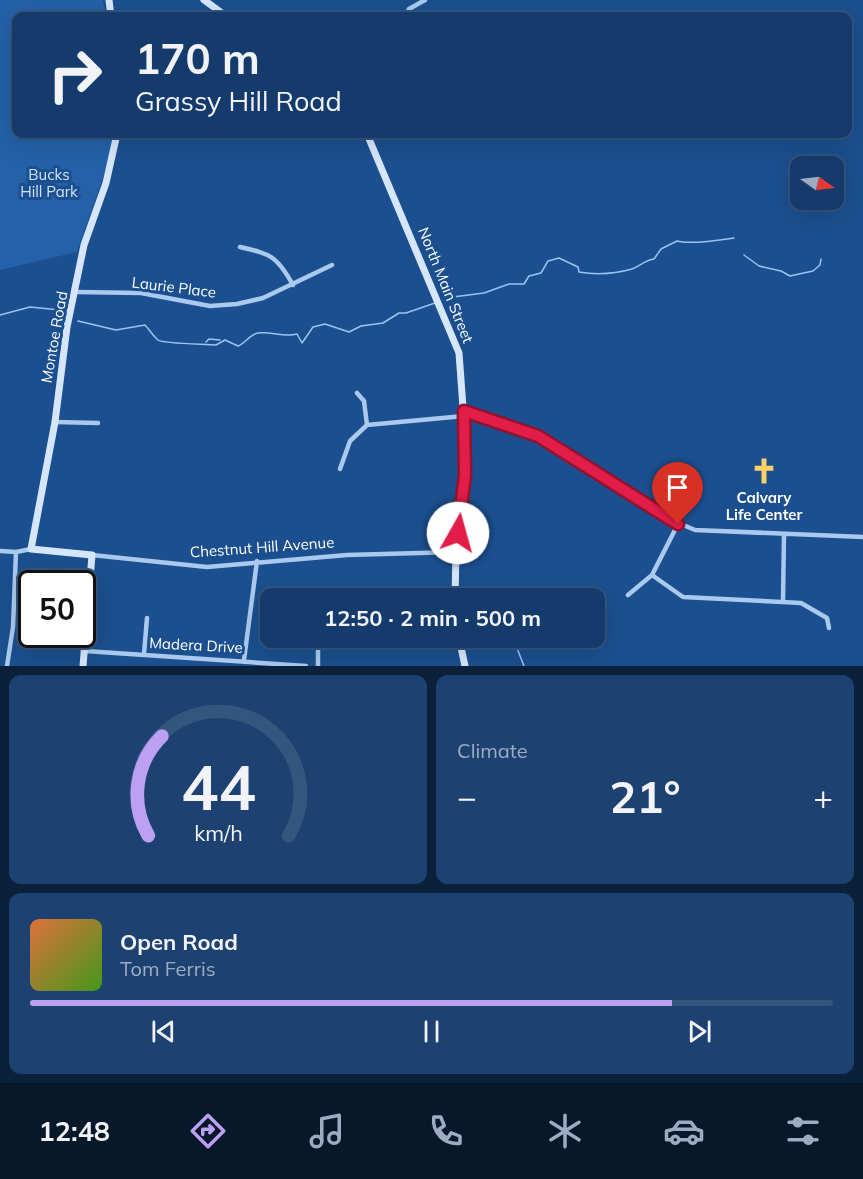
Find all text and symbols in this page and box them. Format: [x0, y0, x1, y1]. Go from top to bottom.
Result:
text: 170 m [135, 32, 260, 85]
icon: right [36, 36, 114, 114]
text: Grassy Hill Road [135, 84, 342, 118]
north arrow [790, 156, 844, 210]
map controls [790, 156, 844, 210]
park label: Bucks Hill Park [20, 165, 78, 201]
street label: North Main Street [414, 224, 478, 346]
street label: Laurie Place [131, 272, 217, 302]
street label: Montoe Road [37, 290, 71, 384]
church icon: Calvary Life Center [749, 456, 779, 486]
pin [652, 462, 703, 524]
icon: arrive [661, 471, 694, 504]
place label: Calvary Life Center [726, 488, 802, 524]
position arrow [426, 501, 490, 565]
street label: Chestnut Hill Avenue [189, 532, 335, 562]
speed limit sign: 50 [18, 570, 96, 648]
text: 12:50 · 2 min · 500 m [324, 604, 541, 632]
street label: Madera Drive [149, 633, 243, 657]
text: Climate [457, 738, 528, 763]
text: 44 [181, 747, 255, 826]
text: 21° [609, 768, 681, 824]
text: − [457, 776, 477, 817]
text: + [813, 776, 833, 817]
text: km/h [194, 820, 242, 847]
text: Open Road [120, 928, 238, 956]
text: Tom Ferris [120, 956, 216, 981]
icon: previous [147, 1015, 180, 1048]
icon: pause [415, 1015, 448, 1048]
icon: next [683, 1015, 716, 1048]
icon: directions [187, 1110, 229, 1152]
icon: music [306, 1110, 348, 1152]
icon: phone [425, 1110, 467, 1152]
icon: climate [544, 1110, 586, 1152]
icon: car [663, 1110, 705, 1152]
icon: filters [782, 1110, 824, 1152]
text: 12:48 [39, 1114, 110, 1148]

